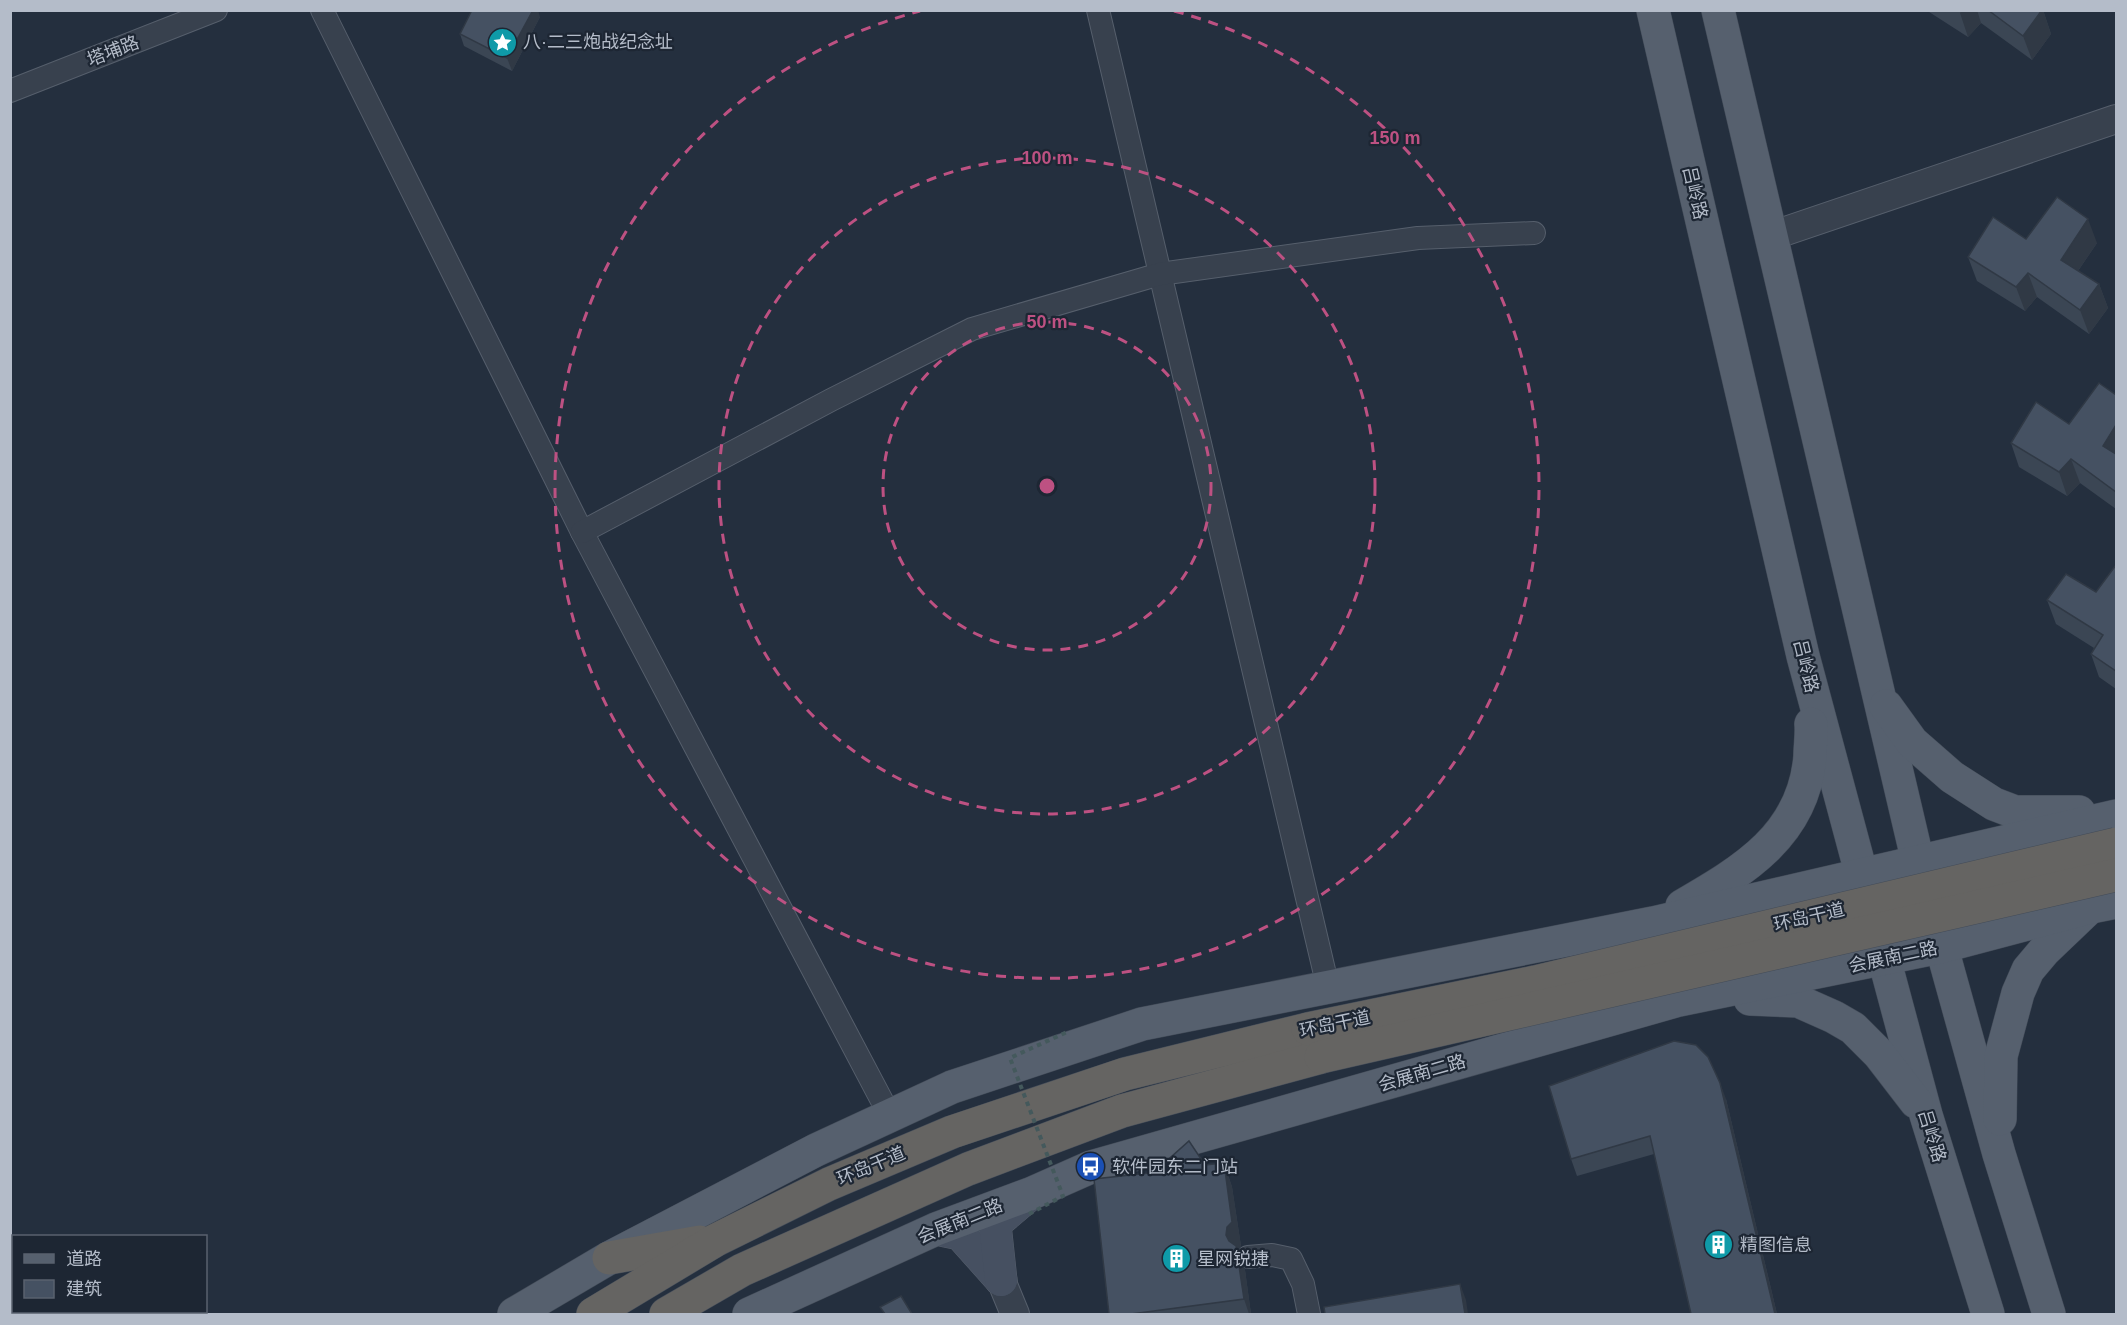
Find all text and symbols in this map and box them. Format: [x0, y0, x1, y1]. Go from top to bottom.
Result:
place icon: 八·二三炮战纪念址 [486, 26, 518, 58]
street label: 塔埔路 [84, 32, 142, 70]
place label: 八·二三炮战纪念址 [523, 32, 673, 52]
text: 150 m [1369, 128, 1421, 148]
text: 100 m [1021, 148, 1073, 168]
street label: 吕岭路 [1679, 164, 1711, 222]
text: 50 m [1026, 312, 1068, 332]
centre of rings [1037, 476, 1057, 496]
street label: 吕岭路 [1790, 637, 1822, 695]
street label: 环岛干道 [1772, 899, 1846, 935]
street label: 会展南二路 [1847, 938, 1939, 976]
street label: 环岛干道 [1298, 1007, 1372, 1041]
street label: 会展南二路 [1376, 1051, 1468, 1095]
street label: 吕岭路 [1915, 1107, 1949, 1165]
street label: 环岛干道 [834, 1143, 908, 1189]
bus stop icon: 软件园东二门站 [1075, 1151, 1107, 1183]
place label: 软件园东二门站 [1112, 1157, 1238, 1177]
street label: 会展南二路 [915, 1195, 1005, 1247]
building icon: 精图信息 [1703, 1229, 1735, 1261]
legend [12, 1235, 207, 1313]
place label: 精图信息 [1740, 1235, 1812, 1255]
building icon: 星网锐捷 [1160, 1243, 1192, 1275]
text: 道路 [66, 1249, 102, 1269]
place label: 星网锐捷 [1197, 1249, 1269, 1269]
text: 建筑 [66, 1279, 102, 1299]

